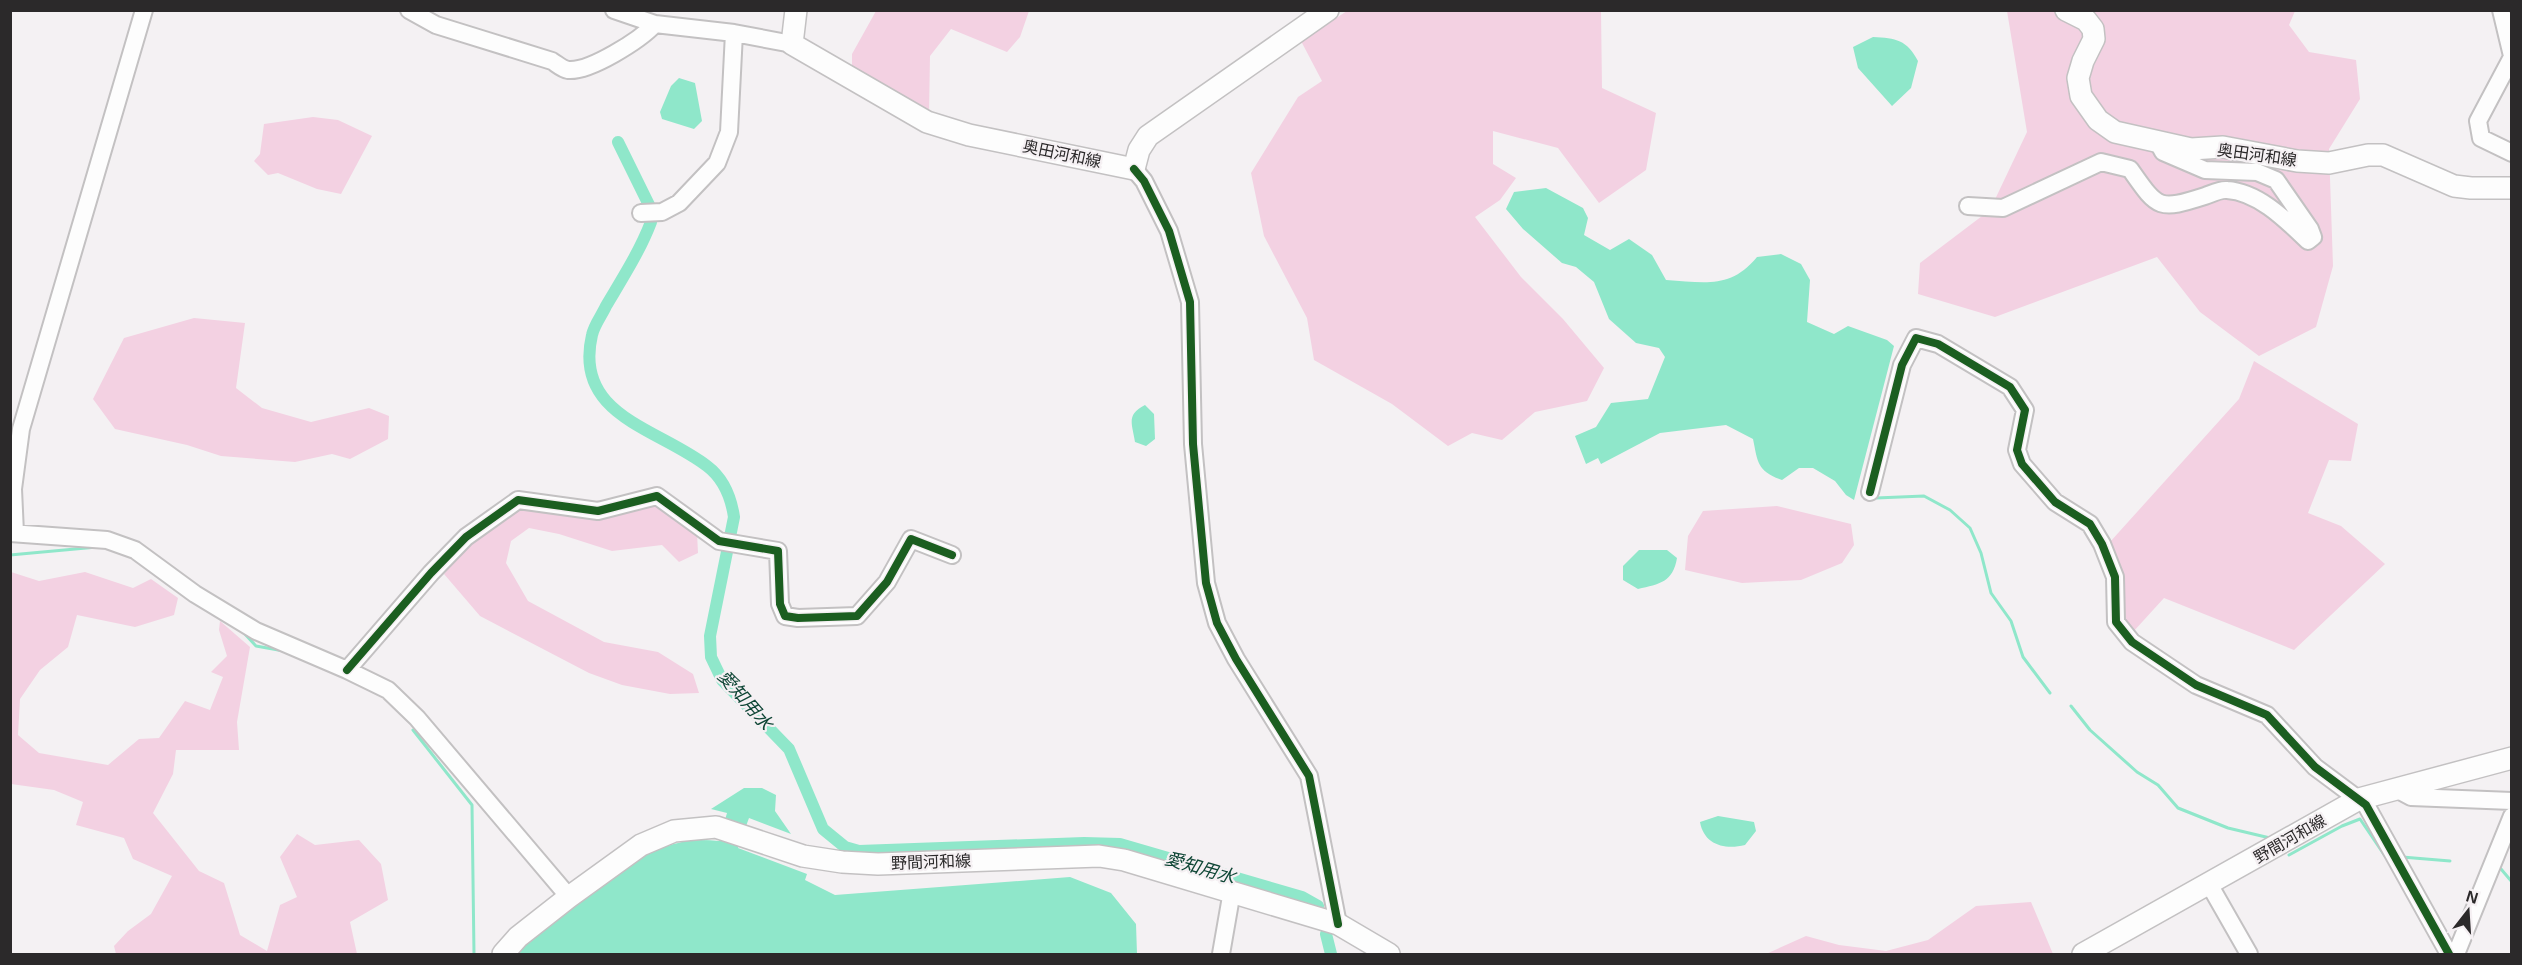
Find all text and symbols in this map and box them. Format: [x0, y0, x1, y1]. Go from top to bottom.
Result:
street label: 奥田河和線 [1021, 137, 1103, 171]
street label: 奥田河和線 [2216, 141, 2298, 169]
water label: 愛知用水 [714, 666, 777, 735]
street label: 野間河和線 [2251, 812, 2329, 866]
water label: 愛知用水 [1163, 848, 1239, 888]
street label: 野間河和線 [891, 852, 971, 872]
north arrow [2438, 881, 2498, 941]
text: N [2464, 887, 2480, 907]

